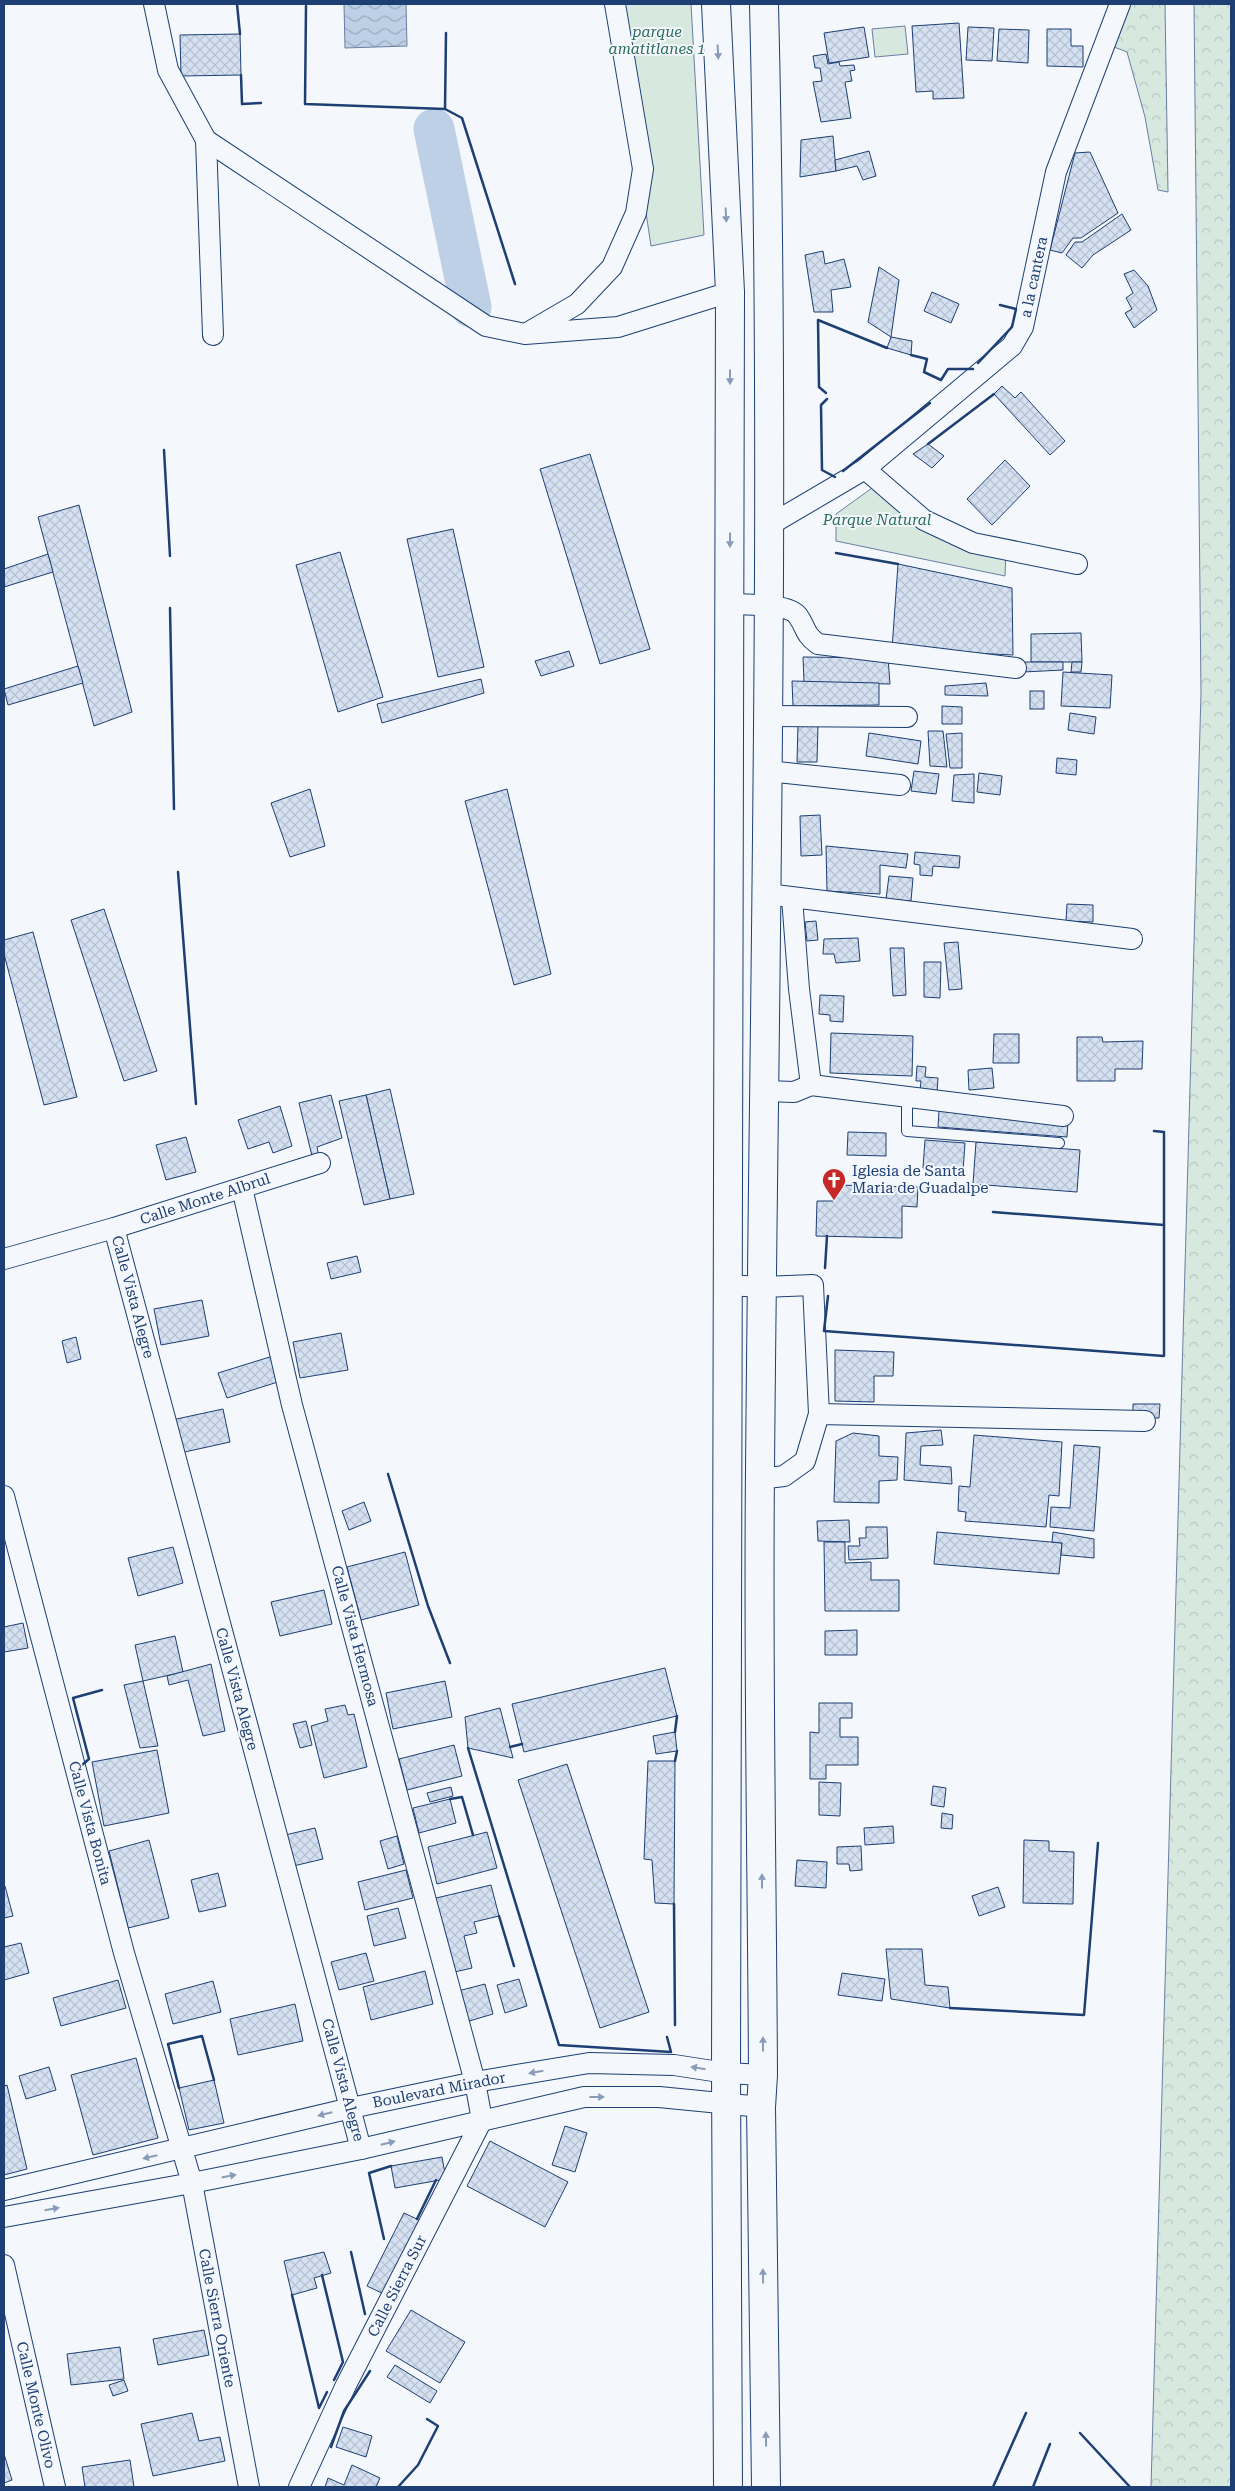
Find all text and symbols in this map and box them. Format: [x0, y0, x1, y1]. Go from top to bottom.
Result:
park label: parque amatitlanes 1 [609, 23, 705, 58]
one-way arrow [715, 45, 723, 61]
one-way arrow [723, 207, 731, 223]
street label: a la cantera [1017, 235, 1051, 319]
one-way arrow [726, 369, 734, 385]
park label: Parque Natural [822, 511, 932, 529]
one-way arrow [726, 532, 734, 548]
place label: Iglesia de Santa Maria de Guadalpe [852, 1162, 989, 1197]
church icon: Iglesia de Santa Maria de Guadalpe [821, 1167, 847, 1201]
street label: Calle Monte Albrul [138, 1169, 273, 1229]
street label: Calle Vista Alegre [108, 1234, 158, 1360]
street label: Calle Vista Hermosa [328, 1564, 382, 1708]
street label: Calle Vista Alegre [212, 1626, 262, 1752]
street label: Calle Vista Bonita [65, 1759, 115, 1887]
one-way arrow [758, 1873, 766, 1889]
street label: Calle Vista Alegre [318, 2017, 368, 2143]
one-way arrow [759, 2035, 767, 2051]
one-way arrow [689, 2064, 705, 2072]
street label: Boulevard Mirador [371, 2068, 507, 2112]
one-way arrow [528, 2069, 544, 2077]
one-way arrow [590, 2093, 606, 2101]
one-way arrow [318, 2110, 333, 2118]
one-way arrow [380, 2139, 395, 2147]
one-way arrow [143, 2153, 158, 2161]
one-way arrow [221, 2172, 236, 2180]
one-way arrow [44, 2204, 60, 2212]
street label: Calle Sierra Sur [364, 2232, 430, 2340]
street label: Calle Sierra Oriente [195, 2247, 239, 2389]
one-way arrow [759, 2268, 767, 2284]
street label: Calle Monte Olivo [13, 2340, 59, 2470]
one-way arrow [762, 2430, 770, 2446]

